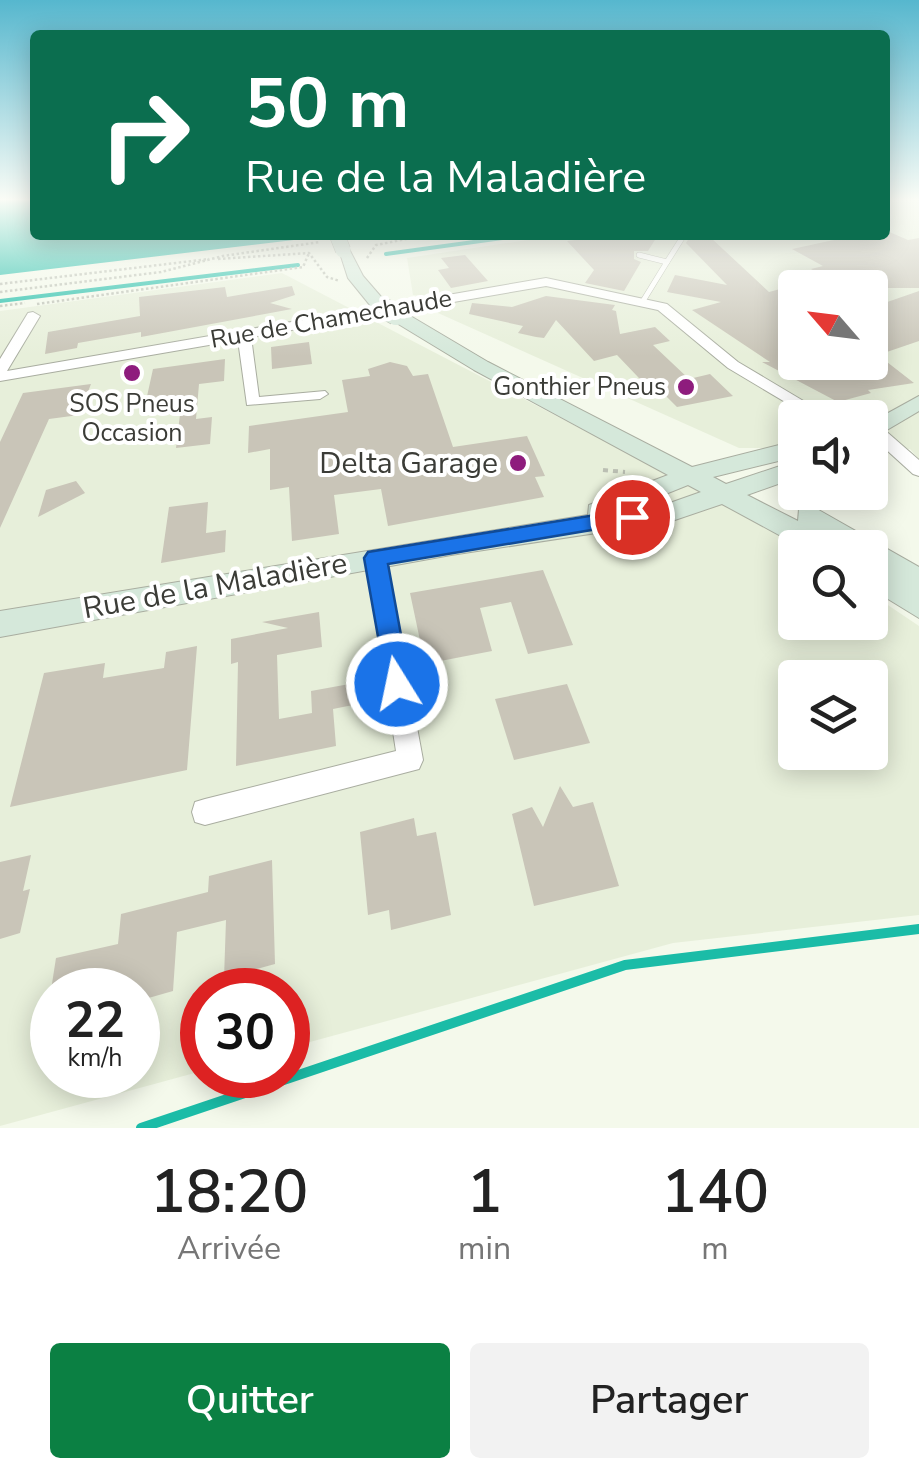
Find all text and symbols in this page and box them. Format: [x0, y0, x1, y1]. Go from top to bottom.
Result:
text: 50 m [245, 56, 409, 152]
icon: right [80, 70, 210, 200]
text: Rue de la Maladière [245, 147, 646, 208]
north arrow [778, 270, 888, 380]
map controls [778, 270, 888, 770]
street label: Rue de Chamechaude [208, 281, 454, 357]
marker: SOS Pneus Occasion [121, 362, 143, 384]
place label: Gonthier Pneus [493, 370, 666, 404]
marker: Gonthier Pneus [675, 376, 697, 398]
place label: SOS Pneus Occasion [69, 387, 195, 450]
button: sound [778, 400, 888, 510]
place label: Delta Garage [319, 443, 498, 484]
marker: Delta Garage [507, 452, 529, 474]
pin [590, 475, 675, 560]
icon: arrive [605, 490, 660, 545]
button: search [778, 530, 888, 640]
street label: Rue de la Maladière [80, 543, 350, 629]
position arrow [345, 632, 449, 736]
button: layers [778, 660, 888, 770]
speed limit sign: 30 [180, 968, 310, 1098]
text: 22 [65, 986, 125, 1055]
text: km/h [67, 1041, 123, 1075]
text: 18:20 [150, 1151, 308, 1233]
text: 1 [467, 1151, 503, 1233]
text: 140 [661, 1151, 769, 1233]
text: Arrivée [177, 1227, 281, 1270]
text: min [458, 1227, 511, 1270]
text: m [701, 1227, 729, 1270]
button: Quitter [50, 1343, 450, 1458]
button: Partager [470, 1343, 869, 1458]

